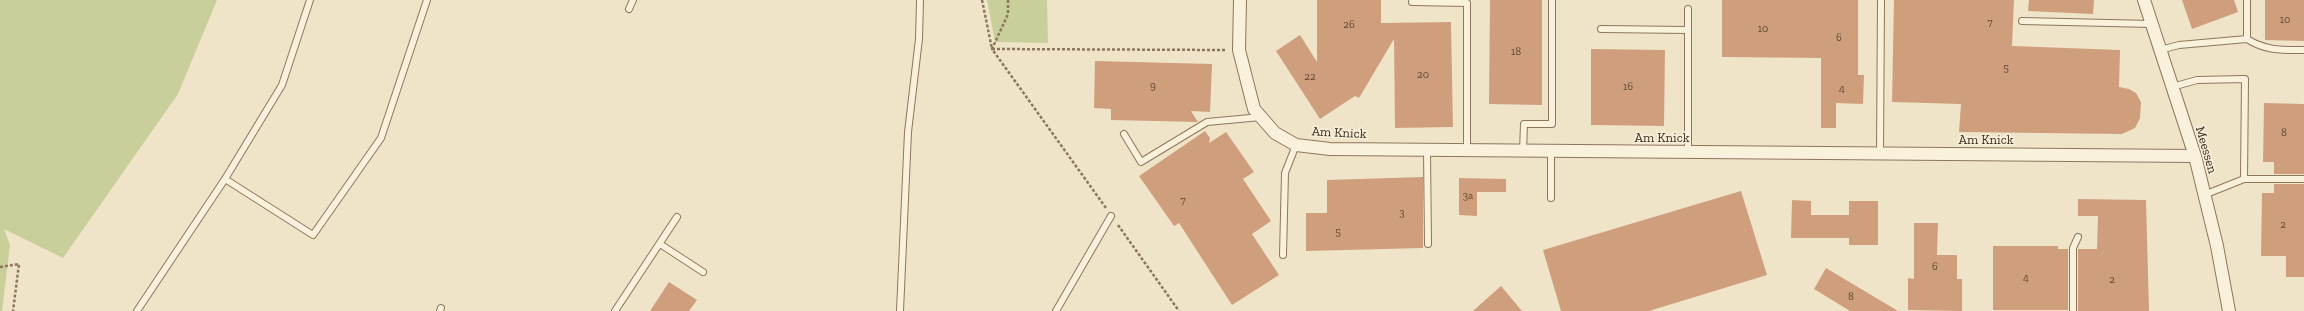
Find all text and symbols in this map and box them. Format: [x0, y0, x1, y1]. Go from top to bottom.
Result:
house number: 10 [2280, 13, 2290, 27]
house number: 7 [1987, 16, 1993, 30]
house number: 26 [1343, 18, 1355, 32]
house number: 10 [1758, 22, 1768, 36]
house number: 6 [1836, 31, 1842, 45]
house number: 18 [1511, 45, 1521, 59]
house number: 5 [2003, 61, 2009, 75]
house number: 20 [1417, 68, 1429, 82]
house number: 22 [1304, 70, 1316, 84]
house number: 9 [1150, 79, 1156, 93]
house number: 16 [1623, 80, 1633, 94]
house number: 4 [1839, 82, 1845, 96]
street label: Am Knick [1311, 124, 1367, 142]
street label: Meessen [2192, 125, 2220, 175]
house number: 8 [2281, 126, 2287, 140]
street label: Am Knick [1635, 130, 1689, 146]
street label: Am Knick [1959, 132, 2013, 148]
house number: 3a [1463, 189, 1473, 203]
house number: 7 [1180, 194, 1186, 208]
house number: 3 [1399, 206, 1405, 220]
house number: 2 [2280, 218, 2286, 232]
house number: 5 [1335, 225, 1341, 239]
house number: 6 [1932, 260, 1938, 274]
house number: 4 [2023, 271, 2029, 285]
house number: 2 [2109, 273, 2115, 287]
house number: 8 [1848, 290, 1854, 304]

